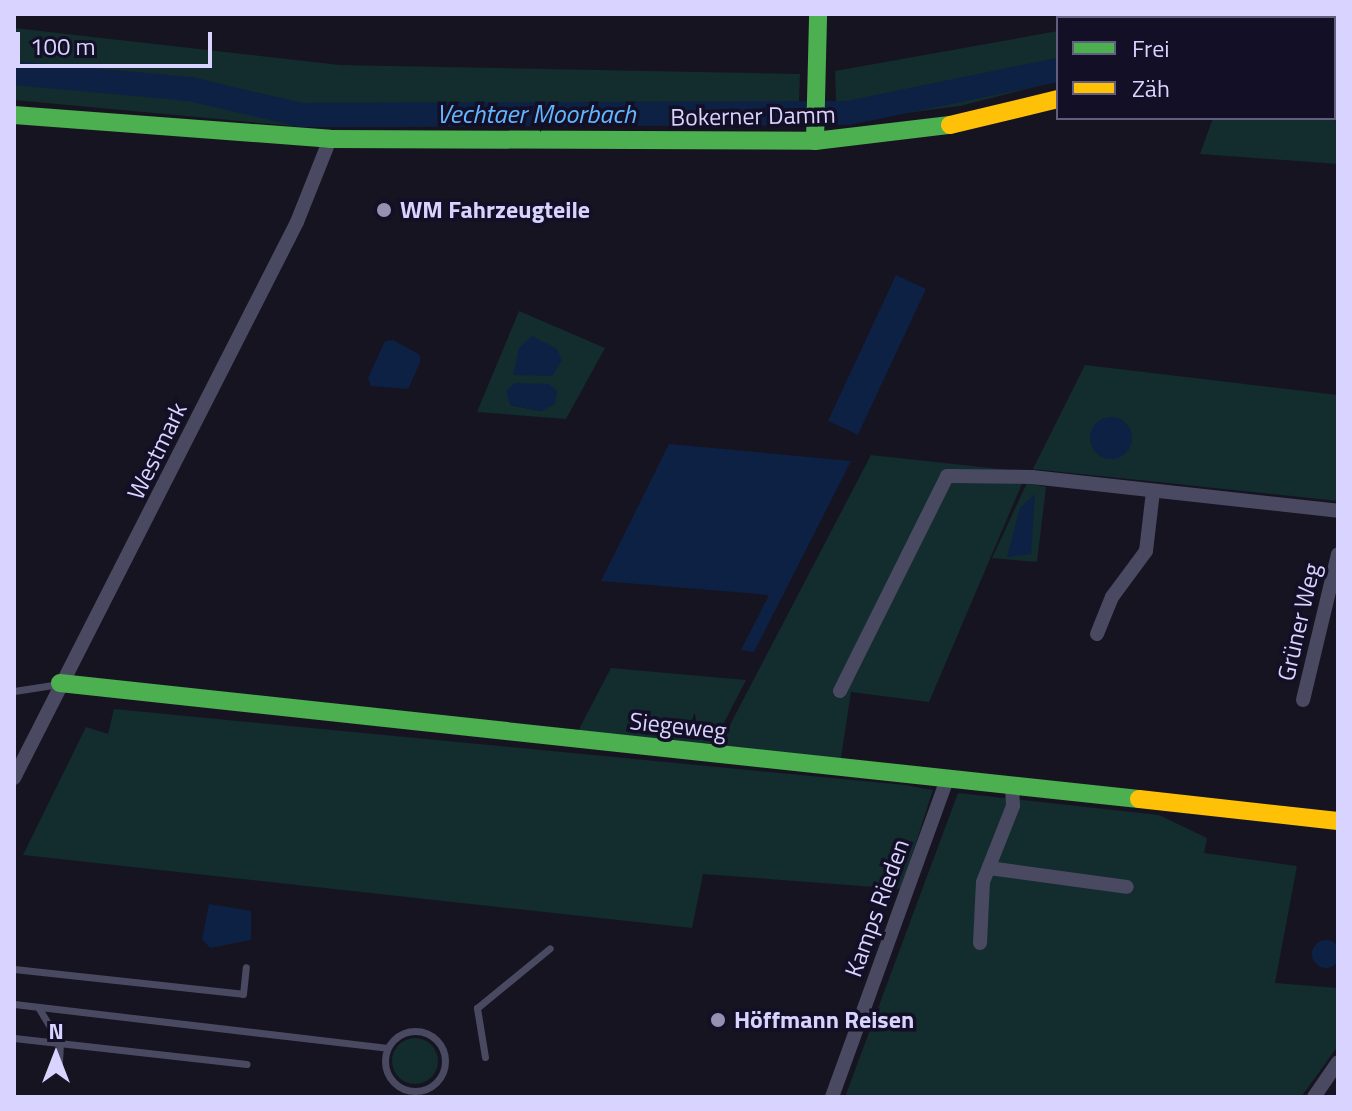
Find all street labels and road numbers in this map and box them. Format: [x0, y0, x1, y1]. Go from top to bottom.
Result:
street label: Bokerner Damm [670, 100, 836, 132]
street label: Westmark [121, 398, 193, 504]
street label: Grüner Weg [1272, 560, 1326, 684]
street label: Siegeweg [628, 707, 728, 745]
street label: Kamps Rieden [839, 835, 915, 981]

